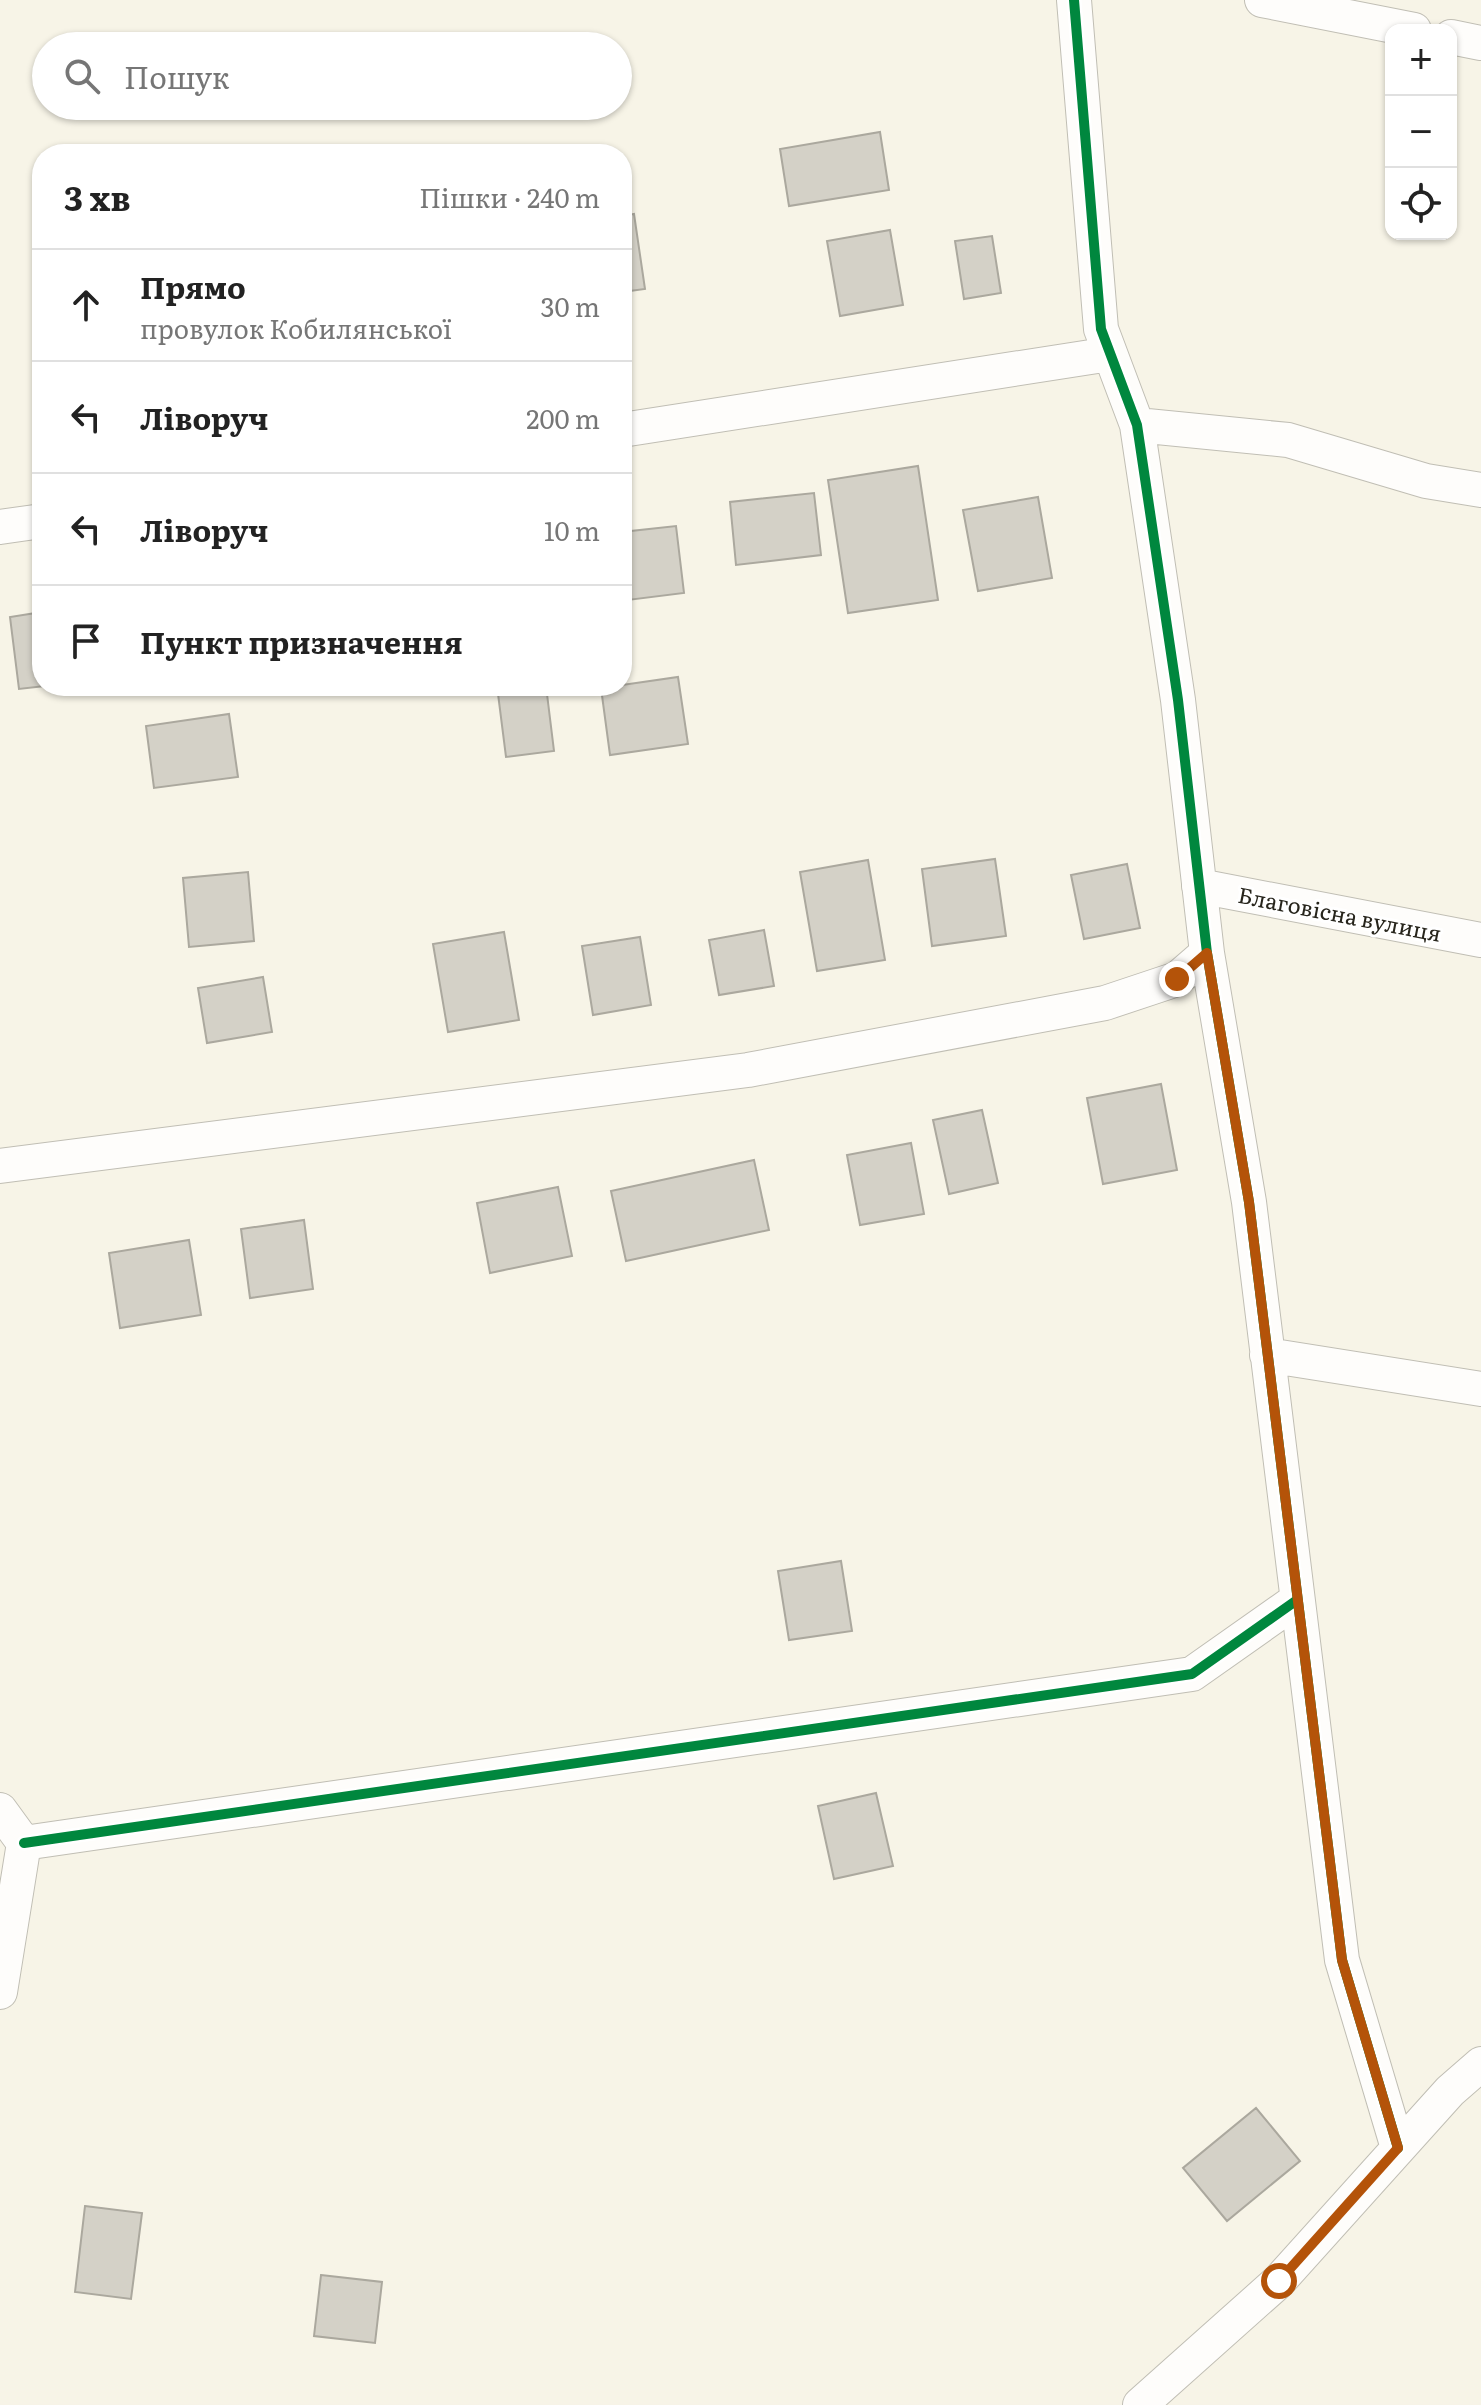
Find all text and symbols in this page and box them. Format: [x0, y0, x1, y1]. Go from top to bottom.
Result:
map controls [1385, 24, 1457, 240]
button: + [1385, 24, 1457, 96]
search box [32, 32, 632, 120]
icon: search [60, 54, 104, 98]
text: Пошук [124, 54, 229, 98]
button: − [1385, 96, 1457, 168]
button: locate [1385, 168, 1457, 240]
text: 3 хв [64, 171, 131, 221]
text: Пішки · 240 m [419, 177, 600, 216]
text: Прямо [140, 264, 246, 308]
icon: ahead [64, 283, 108, 327]
text: 30 m [540, 286, 600, 325]
text: провулок Кобилянської [140, 308, 452, 347]
icon: left [64, 395, 108, 439]
text: Ліворуч [140, 395, 268, 439]
text: 200 m [526, 398, 600, 437]
icon: left [64, 507, 108, 551]
text: Ліворуч [140, 507, 268, 551]
text: 10 m [544, 510, 600, 549]
icon: arrive [64, 619, 108, 663]
text: Пункт призначення [140, 619, 463, 663]
street label: Благовісна вулиця [1235, 877, 1445, 949]
route end [1159, 961, 1195, 997]
route start [1261, 2263, 1297, 2299]

